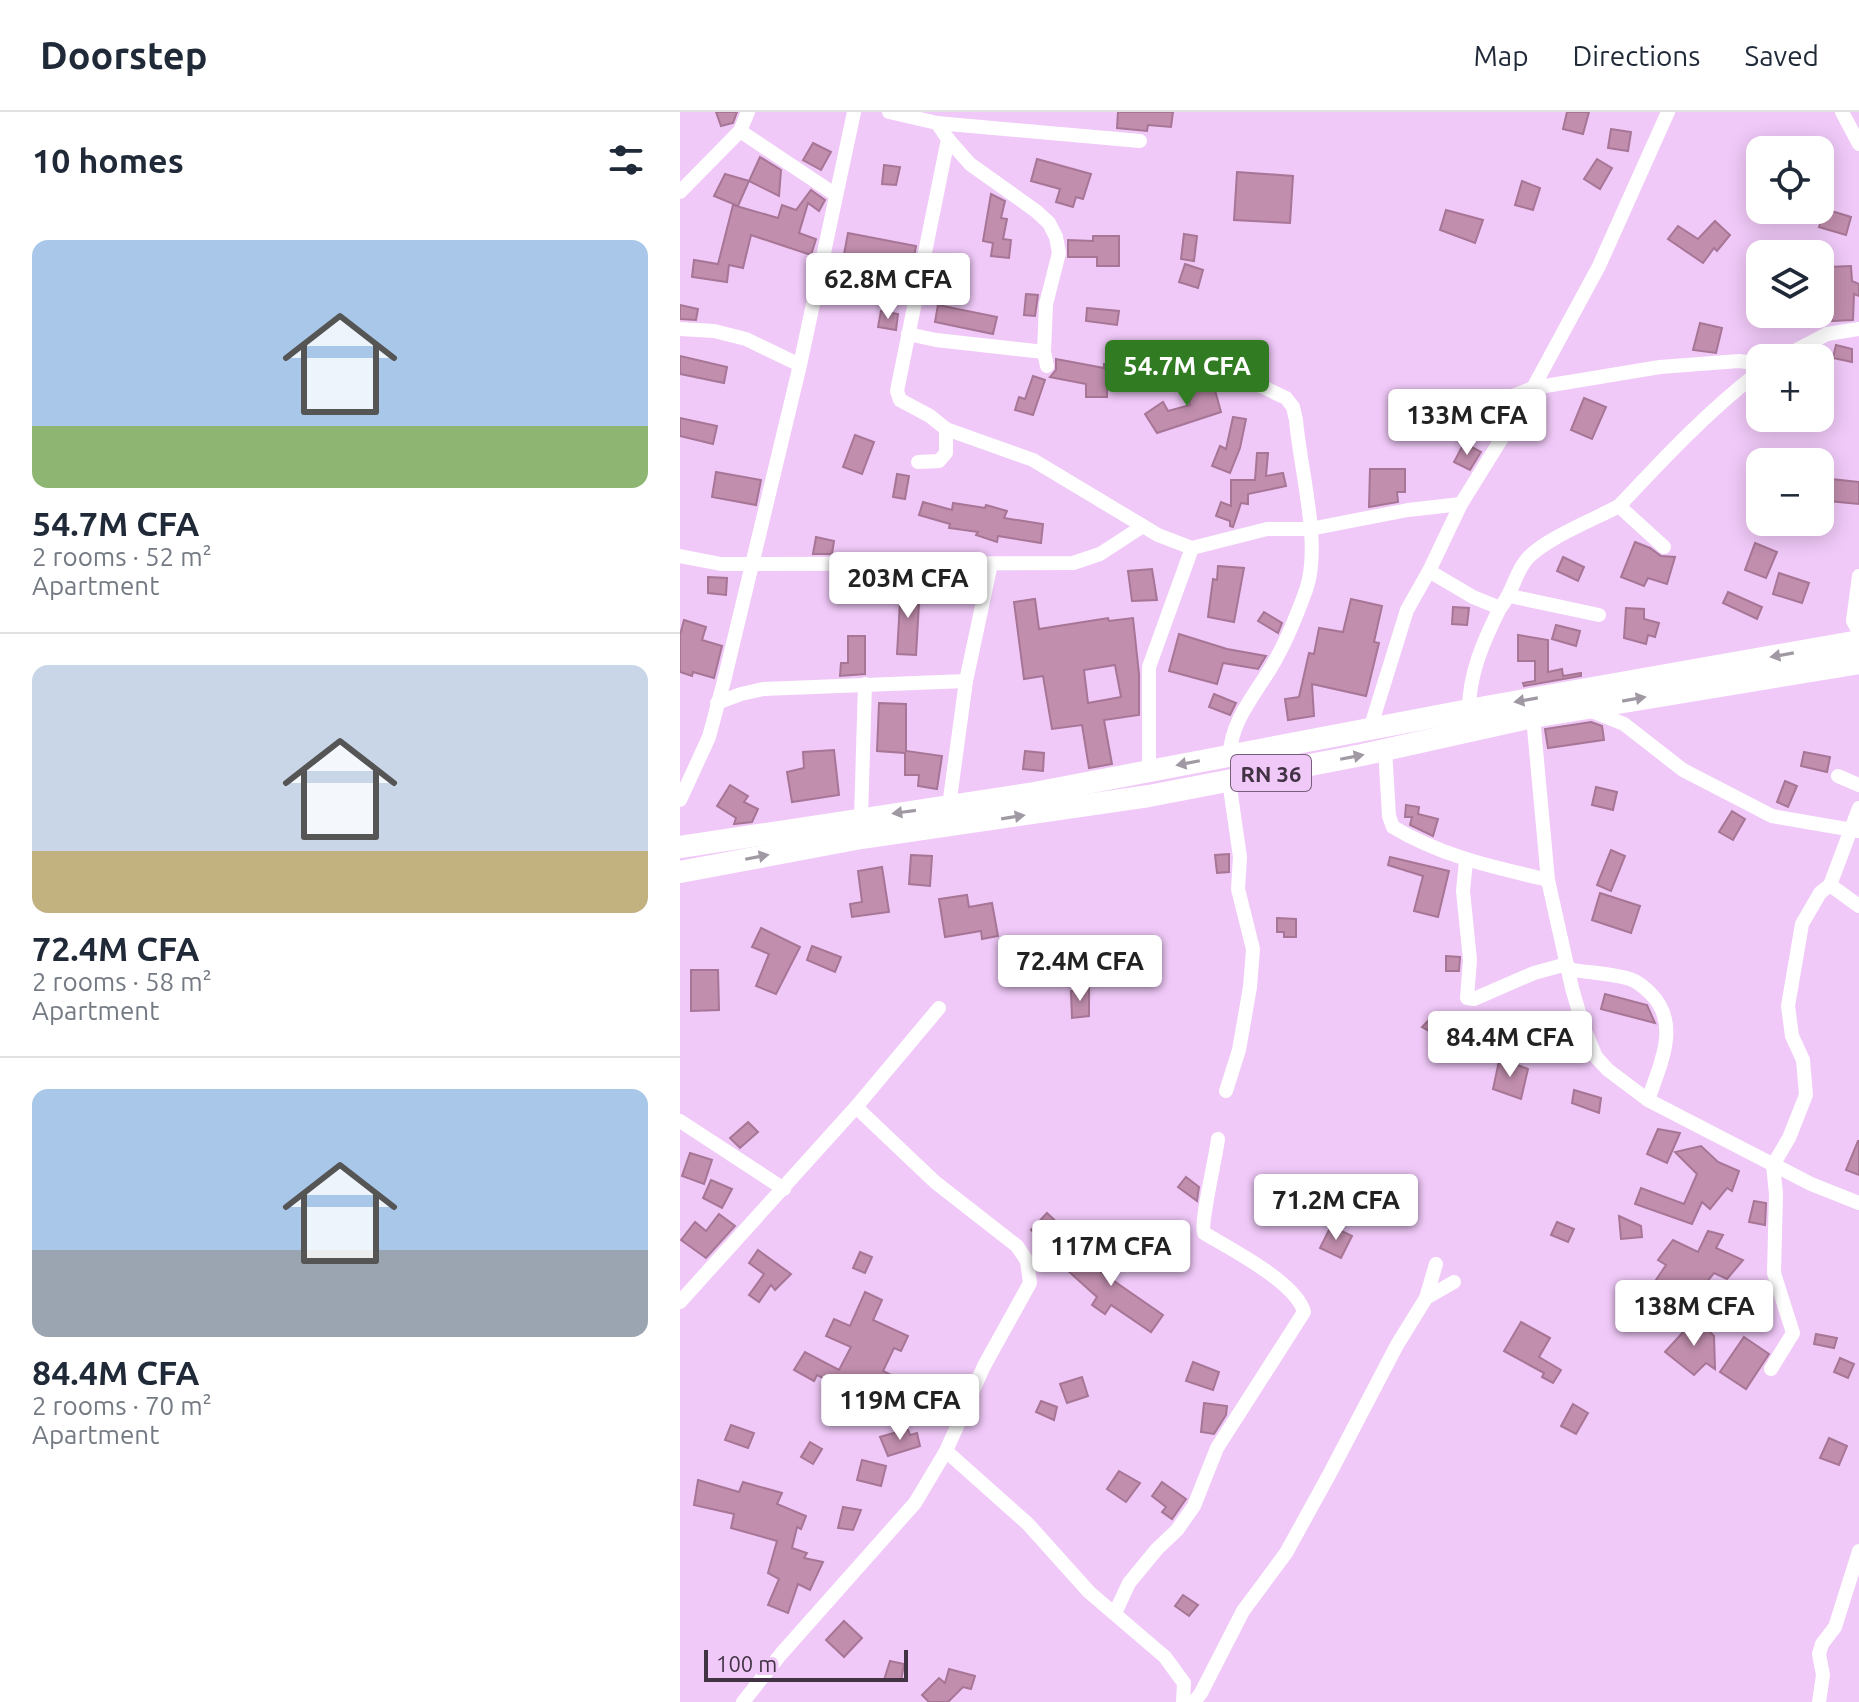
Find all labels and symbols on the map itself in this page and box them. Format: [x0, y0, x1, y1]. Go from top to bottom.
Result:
pin: 62.8M CFA [796, 253, 980, 321]
pin: 54.7M CFA [1095, 340, 1279, 408]
pin: 133M CFA [1384, 389, 1550, 457]
pin: 203M CFA [825, 552, 991, 620]
one-way arrow [1769, 650, 1794, 662]
one-way arrow [1622, 693, 1647, 705]
one-way arrow [1513, 695, 1538, 707]
one-way arrow [1340, 750, 1365, 763]
road number: RN 36 [1231, 755, 1311, 791]
one-way arrow [1175, 757, 1200, 770]
one-way arrow [891, 806, 916, 819]
one-way arrow [1001, 810, 1026, 822]
one-way arrow [744, 851, 769, 863]
pin: 72.4M CFA [988, 935, 1172, 1003]
pin: 84.4M CFA [1418, 1011, 1602, 1079]
pin: 71.2M CFA [1244, 1174, 1428, 1242]
pin: 117M CFA [1028, 1220, 1194, 1288]
pin: 138M CFA [1611, 1280, 1777, 1348]
pin: 119M CFA [817, 1374, 983, 1442]
scale bar [704, 1646, 908, 1682]

